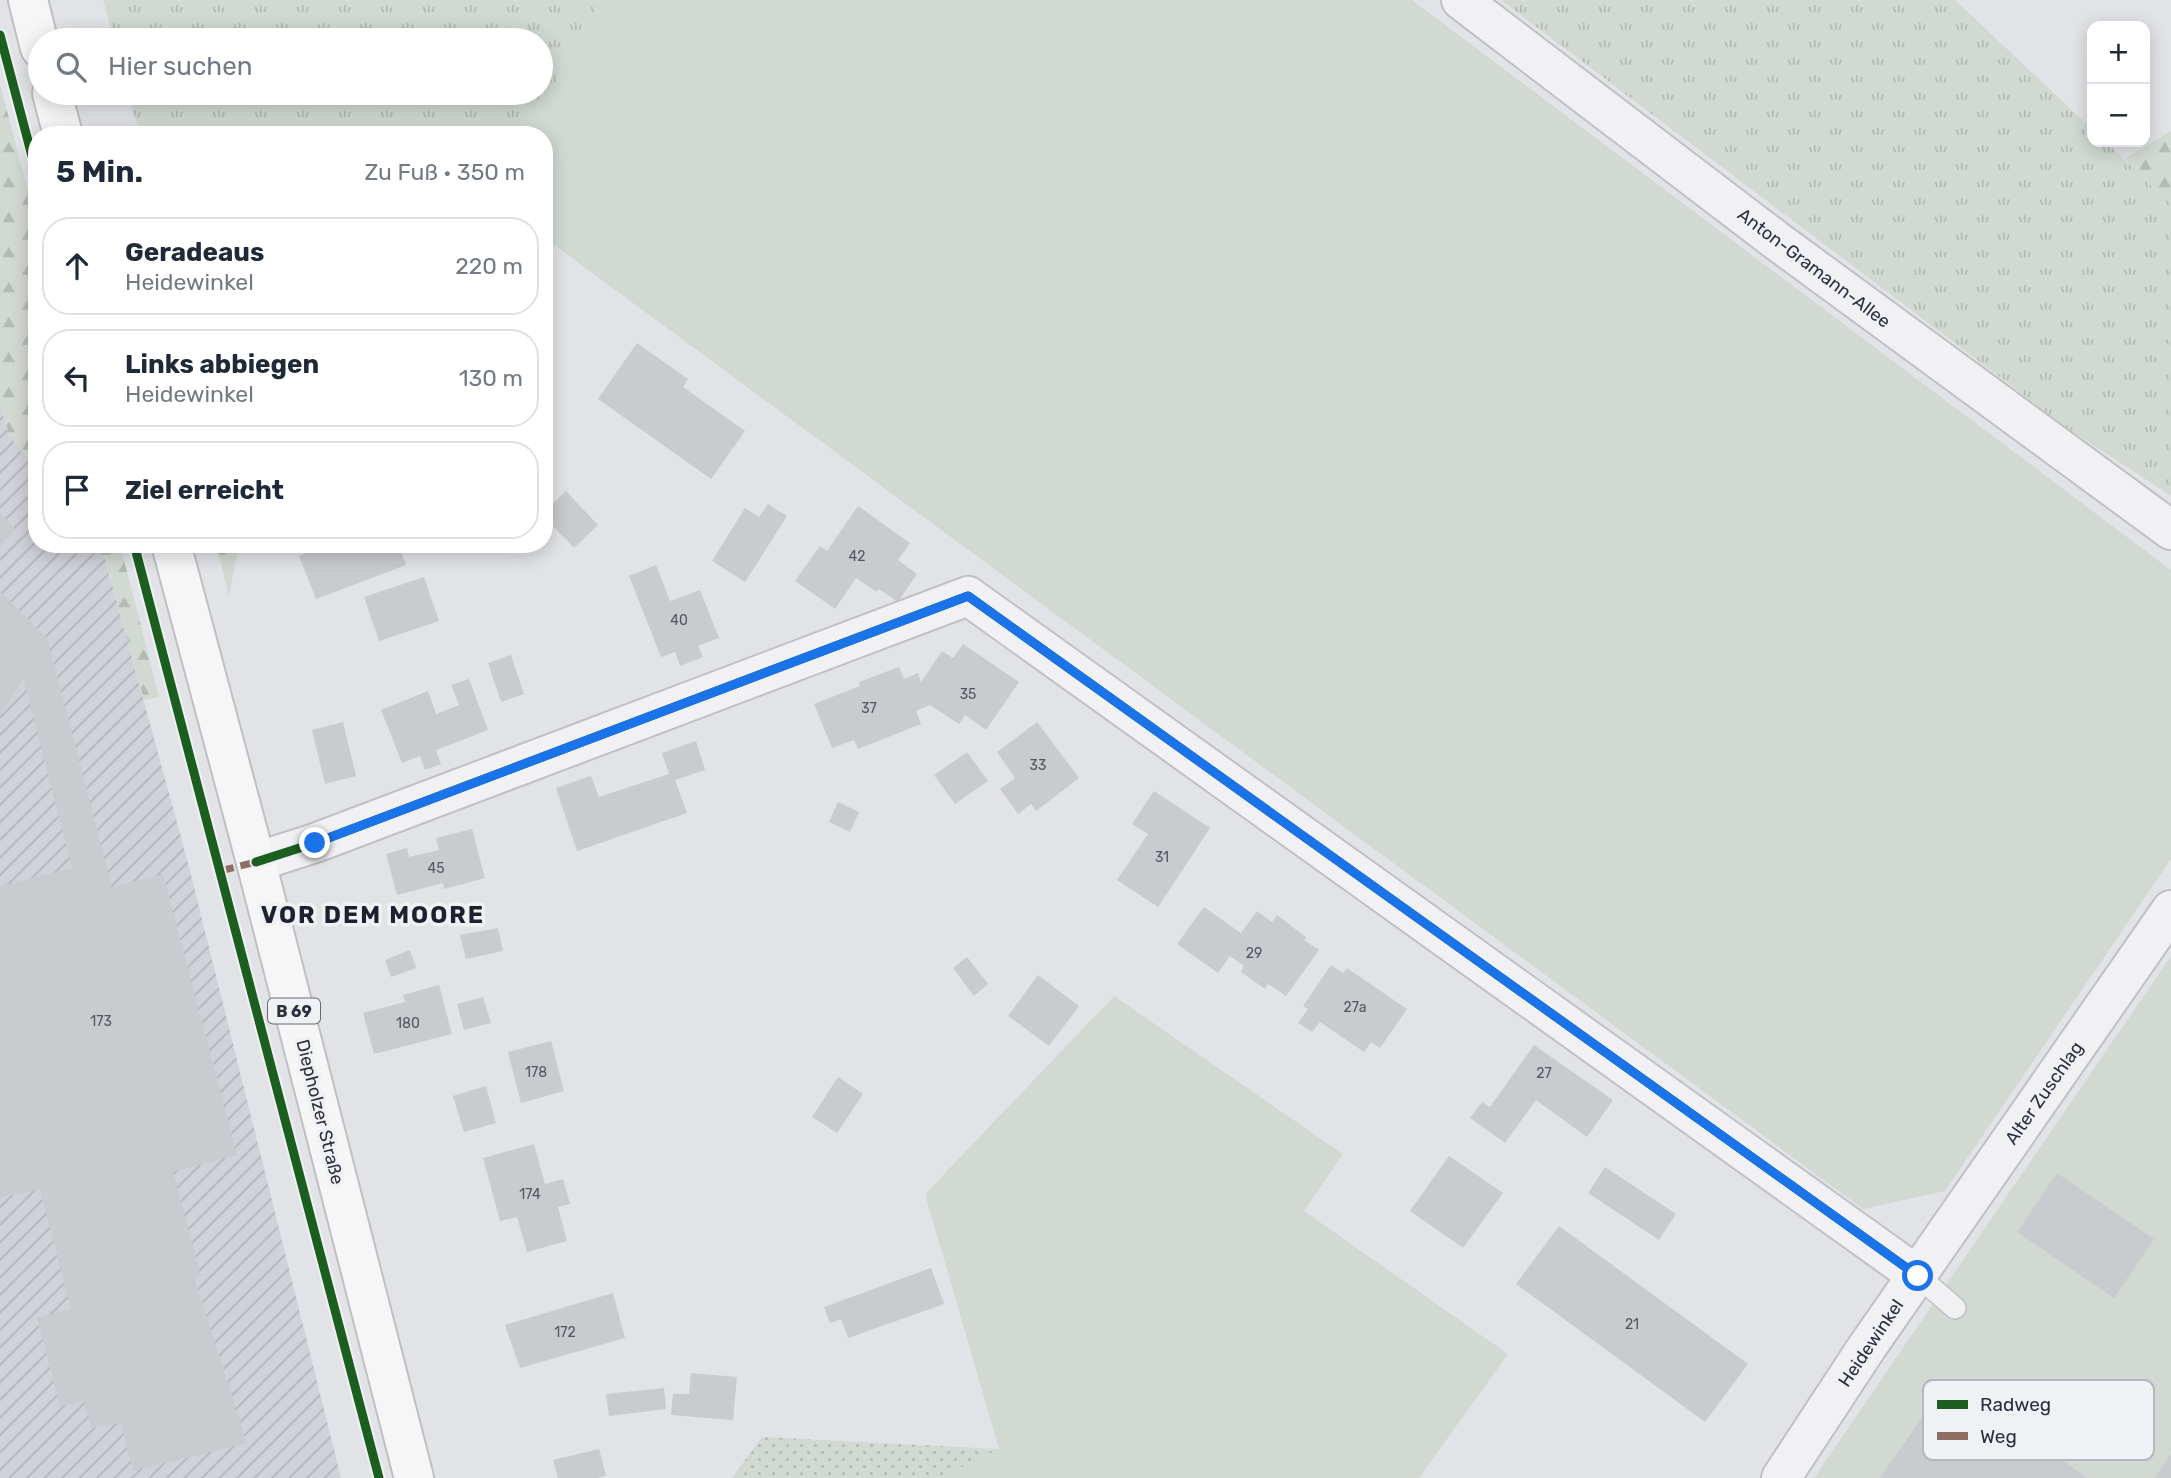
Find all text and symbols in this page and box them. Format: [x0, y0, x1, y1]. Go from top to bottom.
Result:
map controls [2087, 21, 2150, 147]
button: + [2087, 21, 2150, 84]
search box [28, 28, 553, 105]
icon: search [52, 48, 90, 86]
text: Hier suchen [108, 51, 253, 82]
button: − [2087, 84, 2150, 147]
text: 5 Min. [56, 154, 143, 190]
text: Zu Fuß · 350 m [364, 158, 525, 186]
street label: Anton-Gramann-Allee [1733, 203, 1895, 333]
text: Geradeaus [125, 237, 264, 268]
icon: ahead [58, 247, 96, 285]
text: 220 m [455, 252, 523, 280]
text: Heidewinkel [125, 268, 254, 296]
text: Links abbiegen [125, 349, 319, 380]
icon: left [58, 359, 96, 397]
text: 130 m [459, 364, 523, 392]
text: Heidewinkel [125, 380, 254, 408]
icon: arrive [58, 471, 96, 509]
text: Ziel erreicht [125, 475, 284, 506]
house number: 42 [849, 548, 865, 565]
house number: 40 [670, 612, 688, 629]
house number: 35 [960, 686, 976, 703]
house number: 37 [861, 700, 877, 717]
house number: 33 [1030, 757, 1046, 774]
route end [299, 827, 330, 858]
house number: 31 [1155, 849, 1169, 866]
house number: 45 [427, 860, 445, 877]
district label: VOR DEM MOORE [261, 901, 485, 929]
house number: 29 [1246, 945, 1262, 962]
road number: B 69 [268, 998, 320, 1023]
house number: 27a [1343, 999, 1367, 1016]
house number: 173 [90, 1013, 112, 1030]
house number: 180 [396, 1015, 420, 1032]
street label: Diepholzer Straße [291, 1037, 349, 1187]
street label: Alter Zuschlag [2000, 1037, 2088, 1149]
house number: 178 [525, 1064, 547, 1081]
house number: 27 [1536, 1065, 1552, 1082]
house number: 174 [519, 1186, 541, 1203]
route start [1902, 1260, 1933, 1291]
street label: Heidewinkel [1834, 1295, 1908, 1391]
house number: 21 [1625, 1316, 1639, 1333]
house number: 172 [554, 1324, 576, 1341]
legend [1923, 1380, 2154, 1460]
text: Radweg [1980, 1393, 2051, 1416]
text: Weg [1980, 1425, 2017, 1448]

